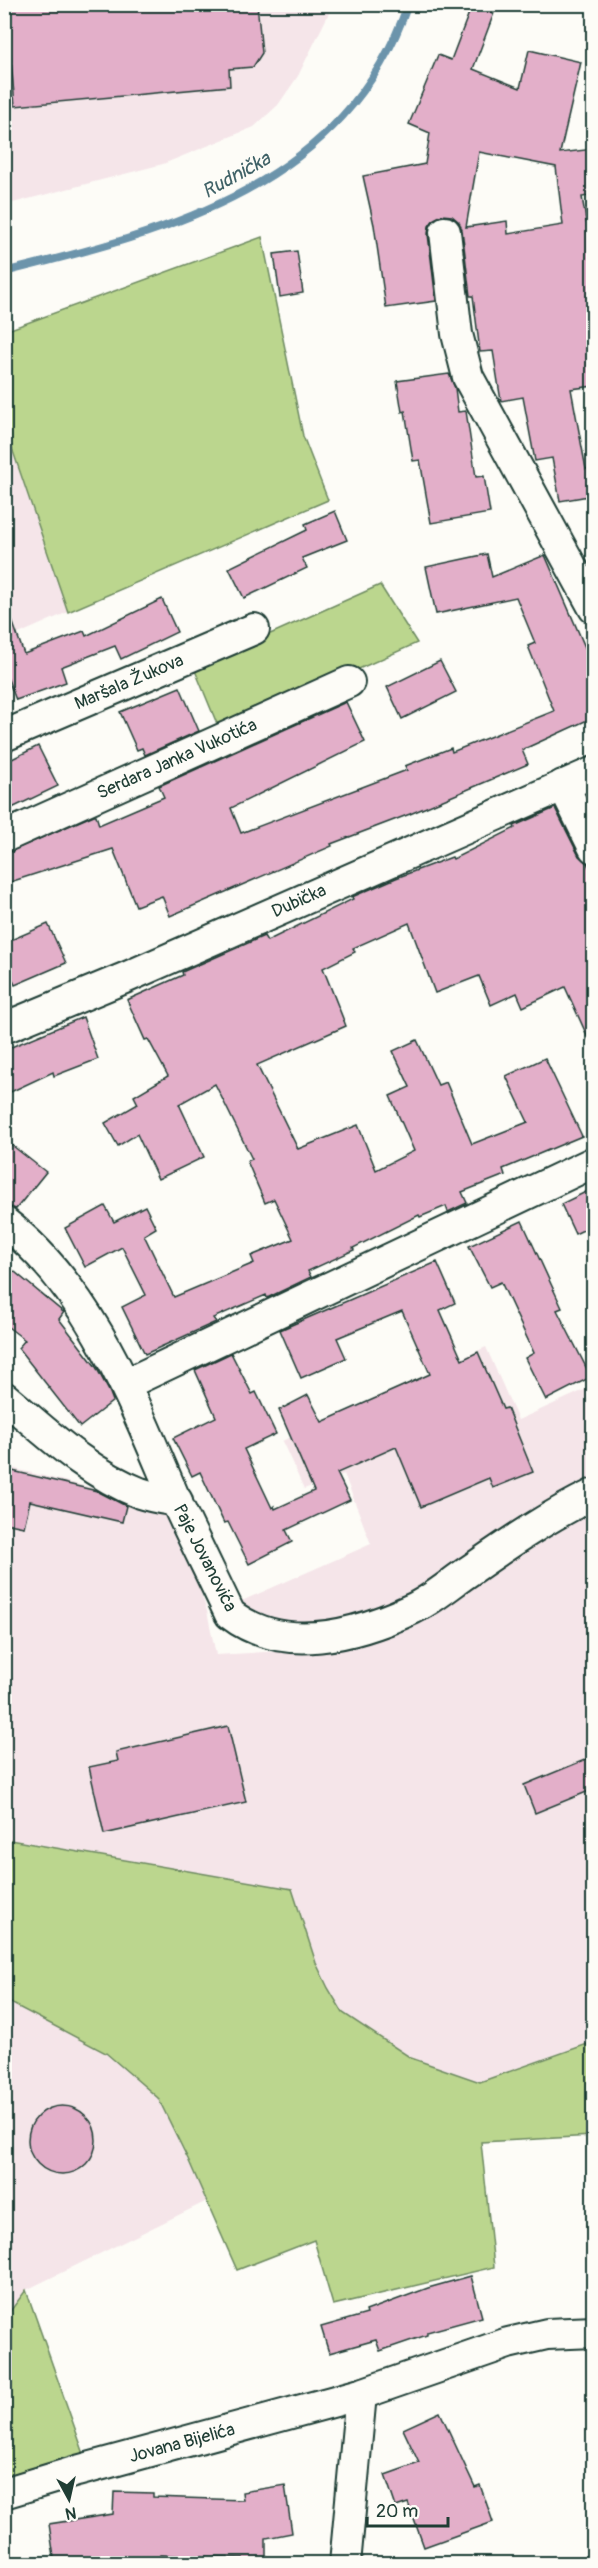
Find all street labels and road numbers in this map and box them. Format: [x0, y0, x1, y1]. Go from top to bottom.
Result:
street label: Maršala Žukova [71, 649, 187, 715]
street label: Serdara Janka Vukotića [93, 713, 261, 805]
street label: Dubička [268, 879, 330, 923]
street label: Paje Jovanovića [168, 1500, 242, 1616]
street label: Jovana Bijelića [127, 2418, 237, 2468]

